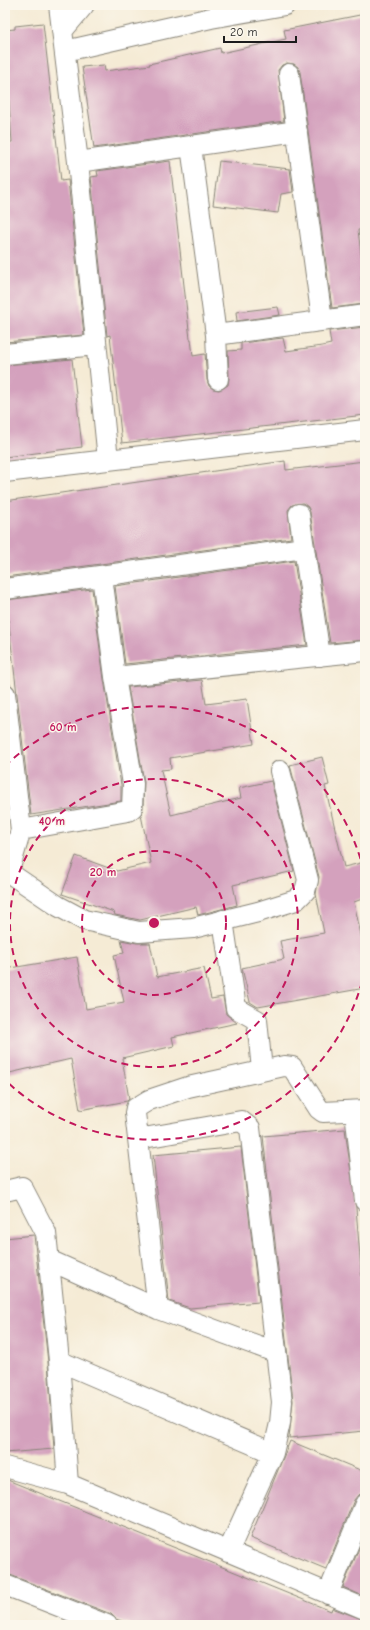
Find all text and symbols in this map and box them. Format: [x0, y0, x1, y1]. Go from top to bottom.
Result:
scale bar [224, 18, 296, 44]
text: 20 m [230, 25, 258, 39]
text: 60 m [50, 720, 76, 734]
text: 40 m [39, 814, 65, 828]
text: 20 m [90, 865, 116, 879]
centre of rings [147, 916, 161, 930]

